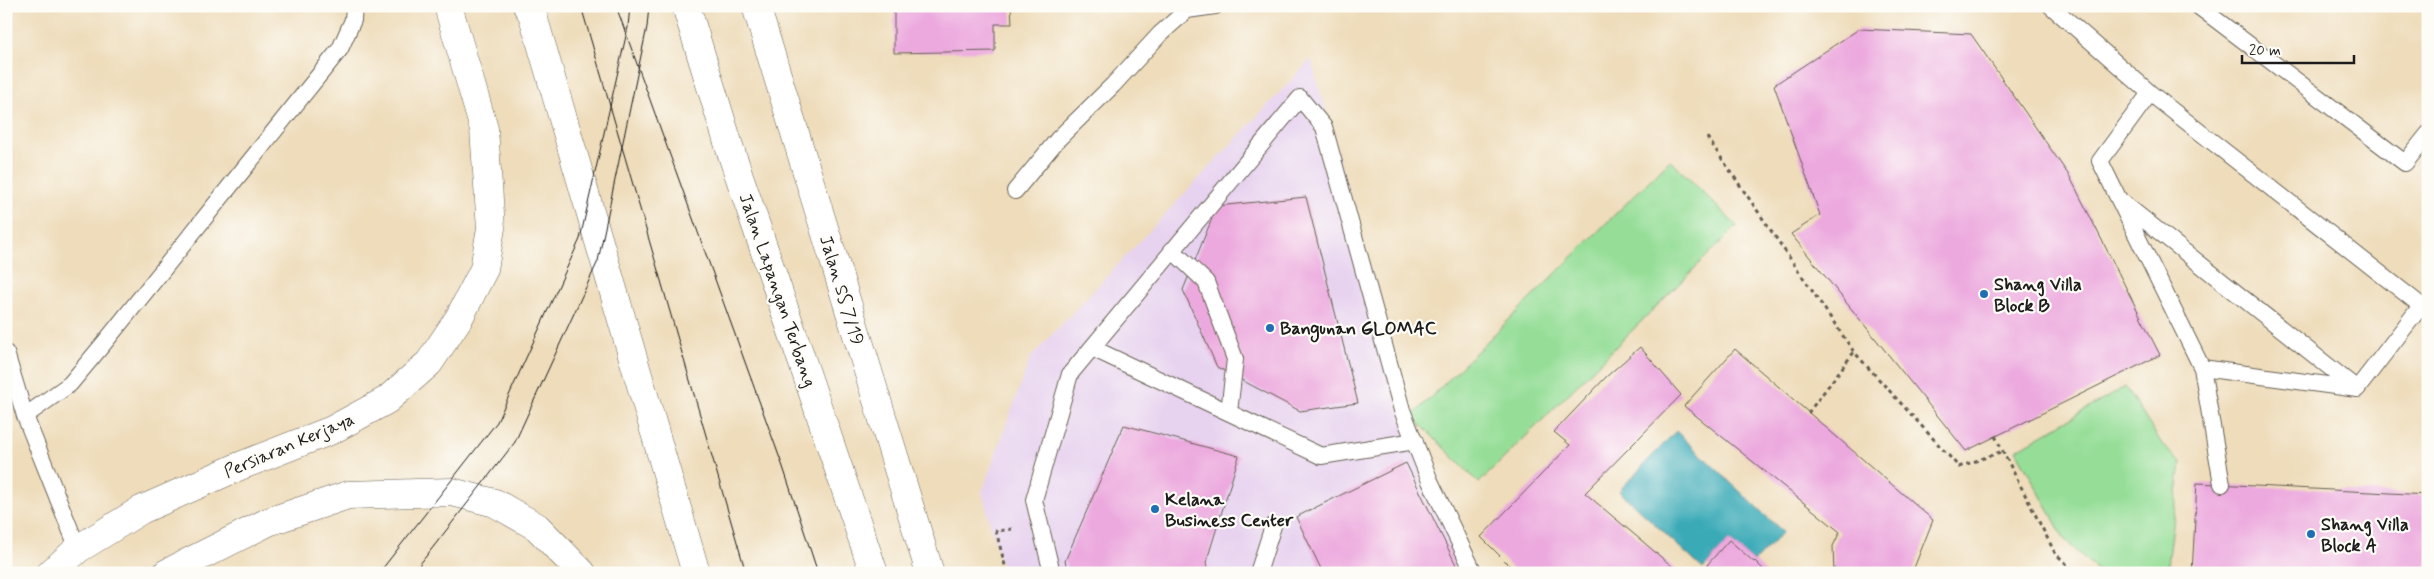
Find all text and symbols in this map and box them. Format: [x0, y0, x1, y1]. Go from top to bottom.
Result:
scale bar [2242, 32, 2354, 64]
text: 20 m [2249, 41, 2281, 61]
street label: Jalan Lapangan Terbang [733, 190, 822, 390]
street label: Jalan SS 7/19 [813, 233, 869, 348]
place label: Shang Villa Block B [1994, 273, 2082, 318]
marker: Shang Villa Block B [1978, 288, 1990, 300]
place label: Bangunan GLOMAC [1280, 317, 1437, 343]
marker: Bangunan GLOMAC [1264, 322, 1276, 334]
street label: Persiaran Kerjaya [220, 408, 358, 484]
place label: Kelana Business Center [1165, 488, 1294, 533]
marker: Kelana Business Center [1149, 503, 1161, 515]
place label: Shang Villa Block A [2321, 513, 2409, 558]
marker: Shang Villa Block A [2305, 528, 2317, 540]

